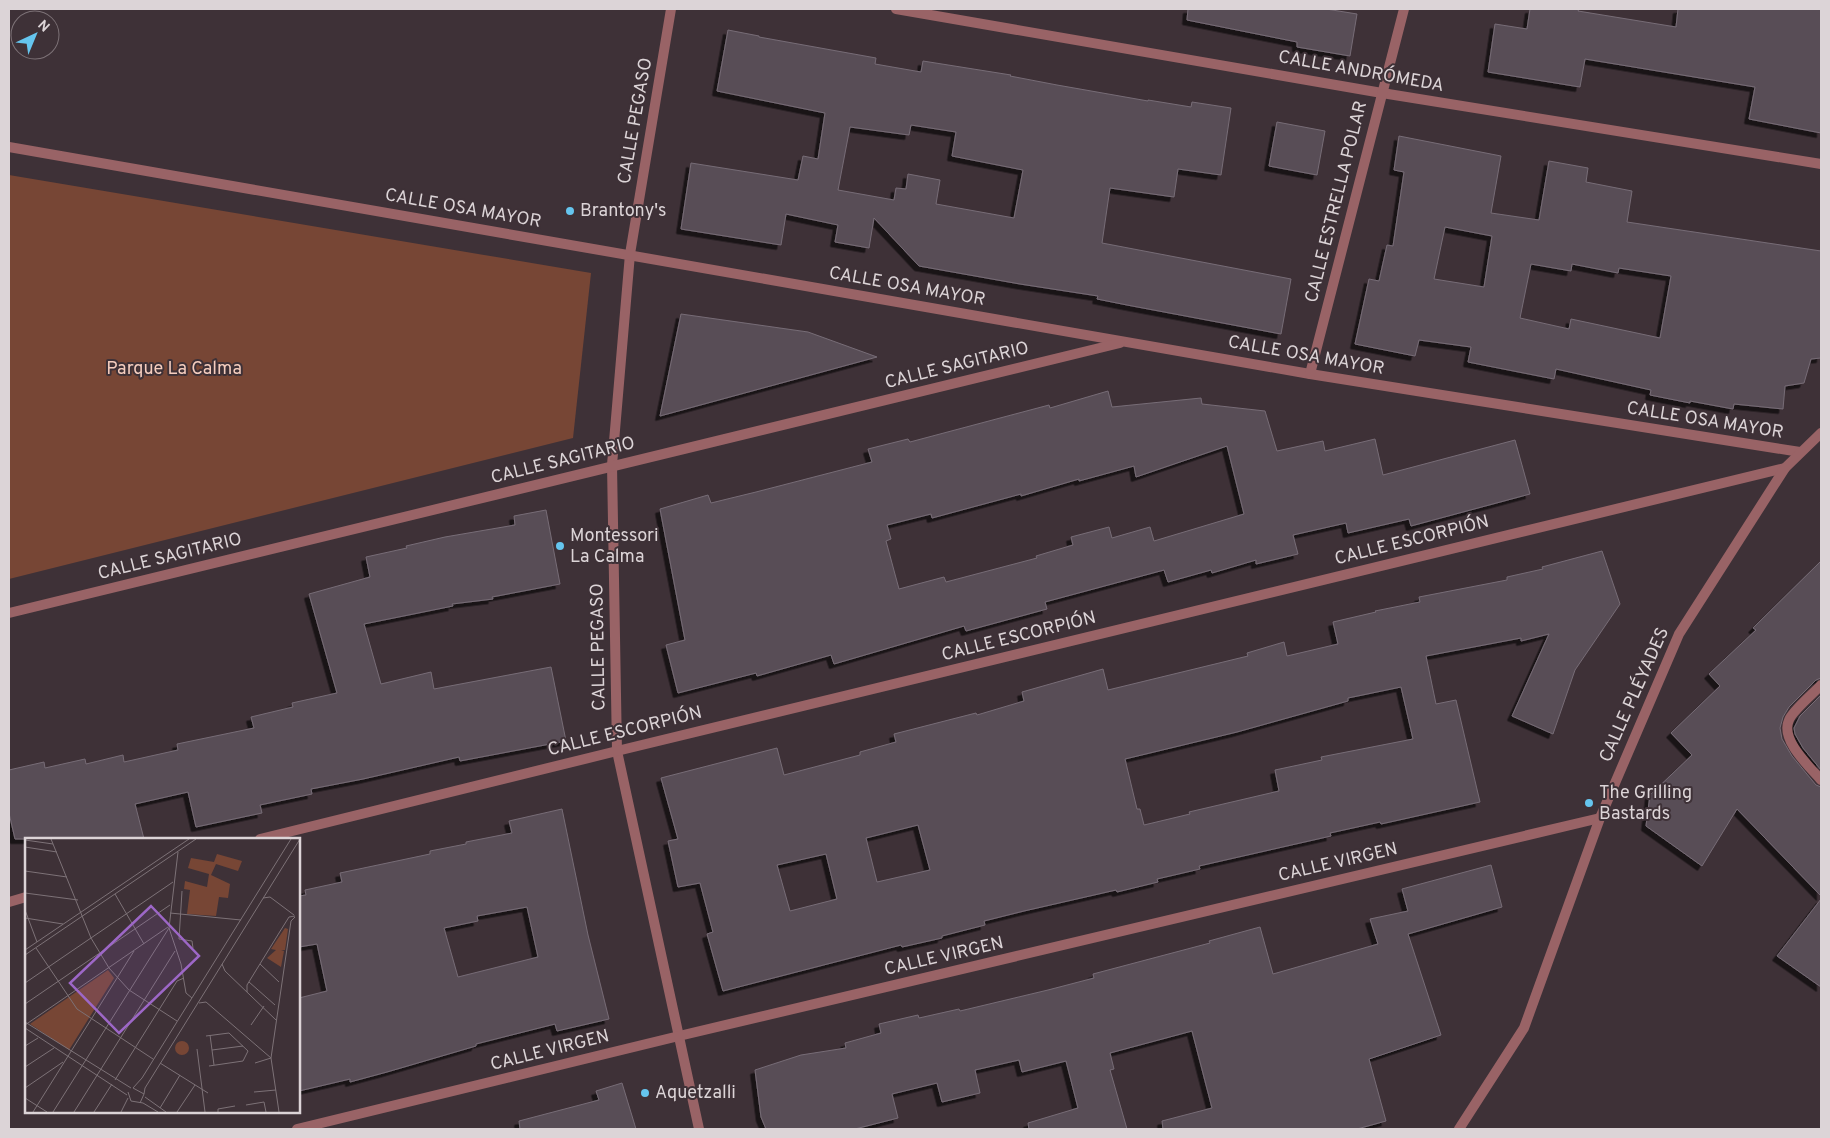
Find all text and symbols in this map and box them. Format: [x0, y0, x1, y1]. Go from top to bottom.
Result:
north arrow [10, 10, 60, 60]
text: N [33, 17, 53, 36]
street label: CALLE ANDRÓMEDA [1276, 44, 1446, 98]
street label: CALLE PEGASO [614, 56, 658, 186]
street label: CALLE ESTRELLA POLAR [1301, 99, 1373, 305]
street label: CALLE OSA MAYOR [383, 184, 543, 234]
place label: Brantony's [580, 200, 667, 223]
marker: Brantony's [564, 205, 576, 217]
street label: CALLE OSA MAYOR [827, 262, 987, 312]
street label: CALLE OSA MAYOR [1226, 331, 1386, 381]
street label: CALLE SAGITARIO [883, 337, 1031, 395]
park label: Parque La Calma [106, 358, 242, 381]
street label: CALLE OSA MAYOR [1625, 397, 1785, 445]
street label: CALLE SAGITARIO [489, 432, 637, 490]
street label: CALLE ESCORPIÓN [1332, 509, 1492, 571]
place label: Montessori La Calma [570, 525, 659, 569]
street label: CALLE SAGITARIO [96, 528, 244, 586]
marker: Montessori La Calma [554, 540, 566, 552]
street label: CALLE PEGASO [586, 583, 612, 711]
street label: CALLE ESCORPIÓN [939, 605, 1099, 667]
street label: CALLE PLÉYADES [1593, 623, 1675, 766]
street label: CALLE ESCORPIÓN [545, 700, 705, 762]
place label: The Grilling Bastards [1599, 782, 1692, 826]
marker: The Grilling Bastards [1583, 797, 1595, 809]
inset map [25, 838, 300, 1113]
street label: CALLE VIRGEN [1276, 838, 1400, 888]
street label: CALLE VIRGEN [882, 932, 1006, 982]
street label: CALLE VIRGEN [488, 1025, 612, 1077]
place label: Aquetzalli [655, 1082, 736, 1105]
marker: Aquetzalli [639, 1087, 651, 1099]

